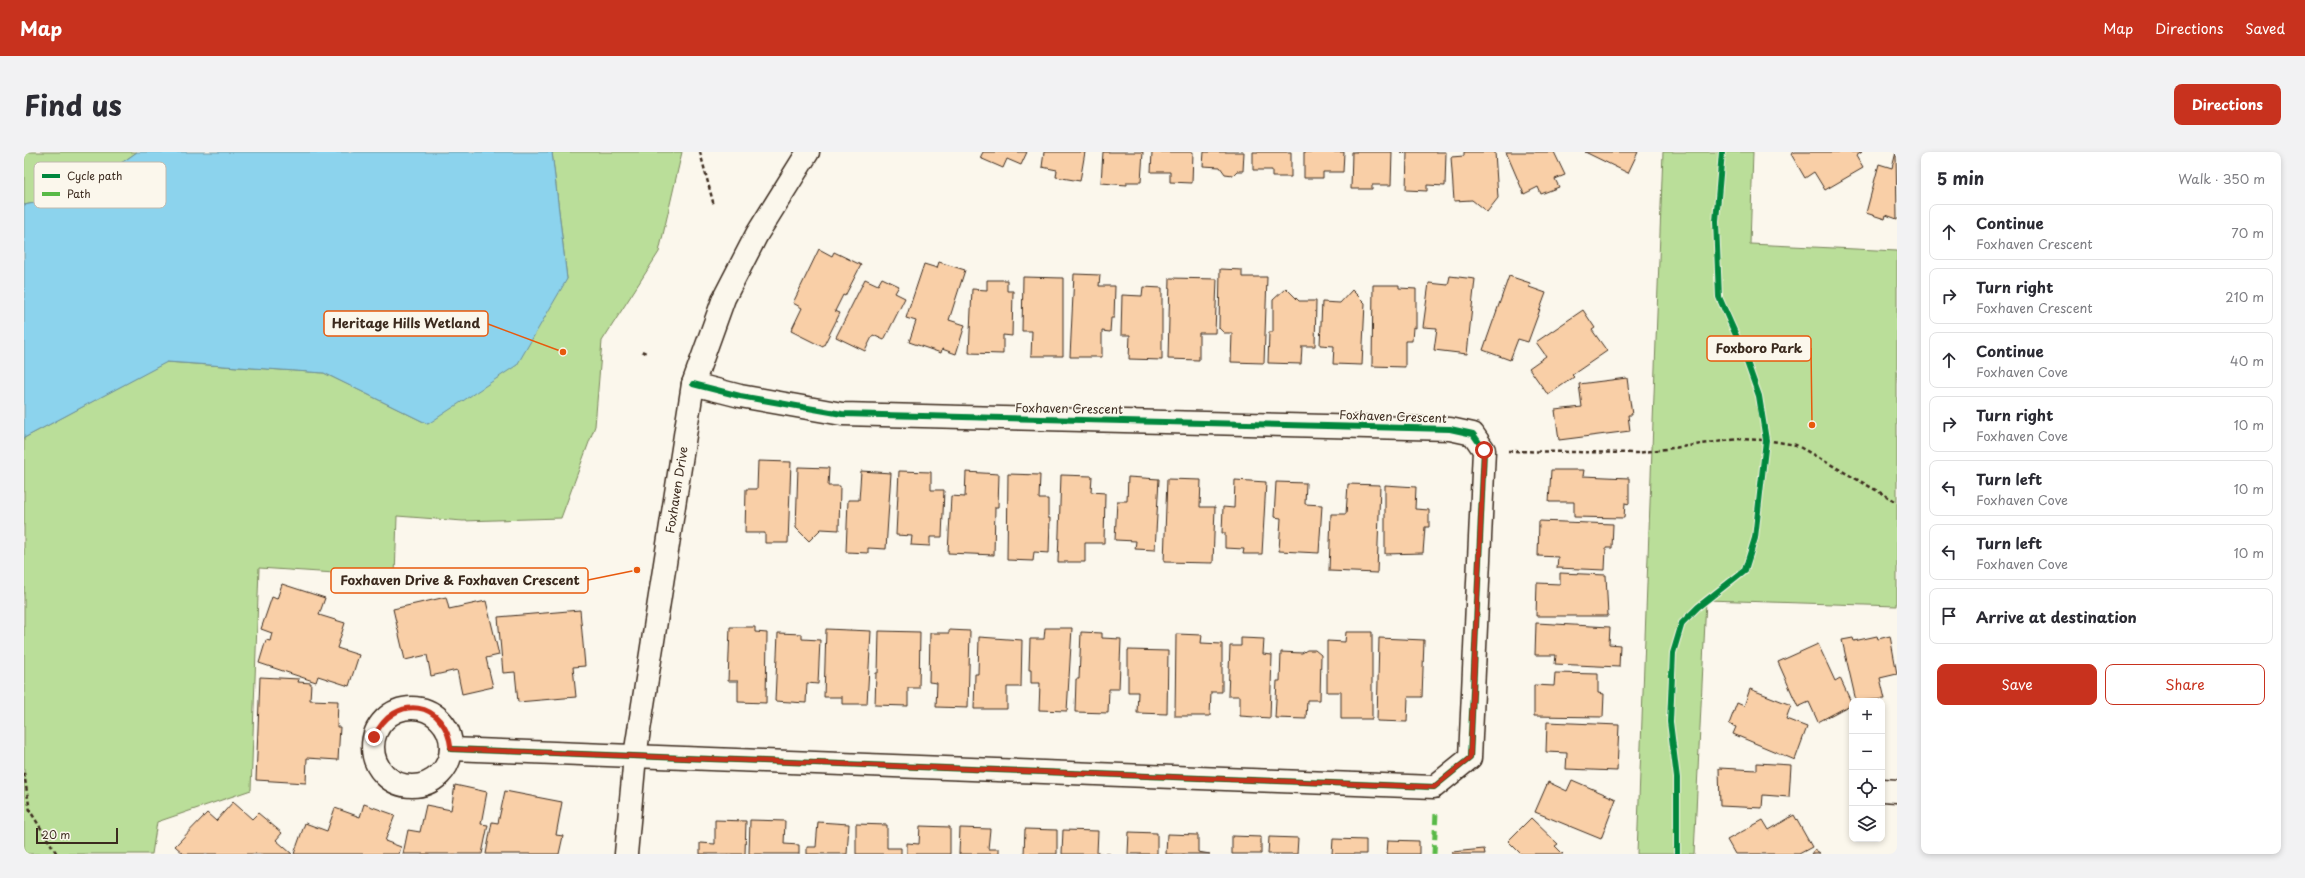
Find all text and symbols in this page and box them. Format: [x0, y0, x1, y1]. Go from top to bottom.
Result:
text: Map [20, 14, 62, 42]
text: Map [2103, 18, 2133, 39]
text: Directions [2155, 18, 2223, 39]
text: Saved [2245, 18, 2285, 39]
text: Find us [24, 83, 122, 126]
button: Directions [2174, 84, 2281, 125]
legend [34, 162, 166, 208]
text: 5 min [1937, 165, 1984, 191]
text: Cycle path [67, 167, 122, 184]
text: Walk · 350 m [2178, 169, 2265, 188]
text: Path [67, 185, 91, 202]
text: Continue [1976, 211, 2044, 234]
icon: ahead [1938, 221, 1960, 243]
text: 70 m [2231, 223, 2264, 242]
text: Foxhaven Crescent [1976, 234, 2093, 253]
text: Turn right [1976, 275, 2053, 298]
icon: right [1938, 285, 1960, 307]
text: 210 m [2225, 287, 2264, 306]
text: Foxhaven Crescent [1976, 298, 2093, 317]
callout: Heritage Hills Wetland [324, 311, 488, 336]
text: Heritage Hills Wetland [332, 313, 481, 332]
callout: Foxboro Park [1707, 336, 1811, 361]
text: Foxboro Park [1716, 338, 1803, 357]
text: Continue [1976, 339, 2044, 362]
icon: ahead [1938, 349, 1960, 371]
text: 40 m [2230, 351, 2264, 370]
text: Foxhaven Cove [1976, 362, 2068, 381]
street label: Foxhaven Crescent [1015, 398, 1123, 418]
text: Turn right [1976, 403, 2053, 426]
street label: Foxhaven Crescent [1339, 405, 1447, 427]
icon: right [1938, 413, 1960, 435]
text: 10 m [2234, 415, 2264, 434]
text: Foxhaven Cove [1976, 426, 2068, 445]
route start [1475, 441, 1493, 459]
street label: Foxhaven Drive [660, 445, 692, 535]
text: Turn left [1976, 467, 2042, 490]
icon: left [1938, 477, 1960, 499]
text: 10 m [2234, 479, 2264, 498]
text: Foxhaven Cove [1976, 490, 2068, 509]
text: Turn left [1976, 531, 2042, 554]
icon: left [1938, 541, 1960, 563]
text: 10 m [2234, 543, 2264, 562]
text: Foxhaven Cove [1976, 554, 2068, 573]
callout: Foxhaven Drive & Foxhaven Crescent [331, 568, 588, 593]
text: Foxhaven Drive & Foxhaven Crescent [340, 570, 580, 589]
icon: arrive [1938, 605, 1960, 627]
text: Arrive at destination [1976, 605, 2137, 628]
button: Save [1937, 664, 2097, 705]
button: Share [2105, 664, 2265, 705]
map controls [1849, 698, 1885, 842]
button: + [1849, 698, 1885, 734]
route end [365, 728, 383, 746]
button: − [1849, 734, 1885, 770]
button: locate [1849, 770, 1885, 806]
button: layers [1849, 806, 1885, 842]
scale bar [36, 826, 118, 845]
text: 20 m [42, 826, 70, 843]

